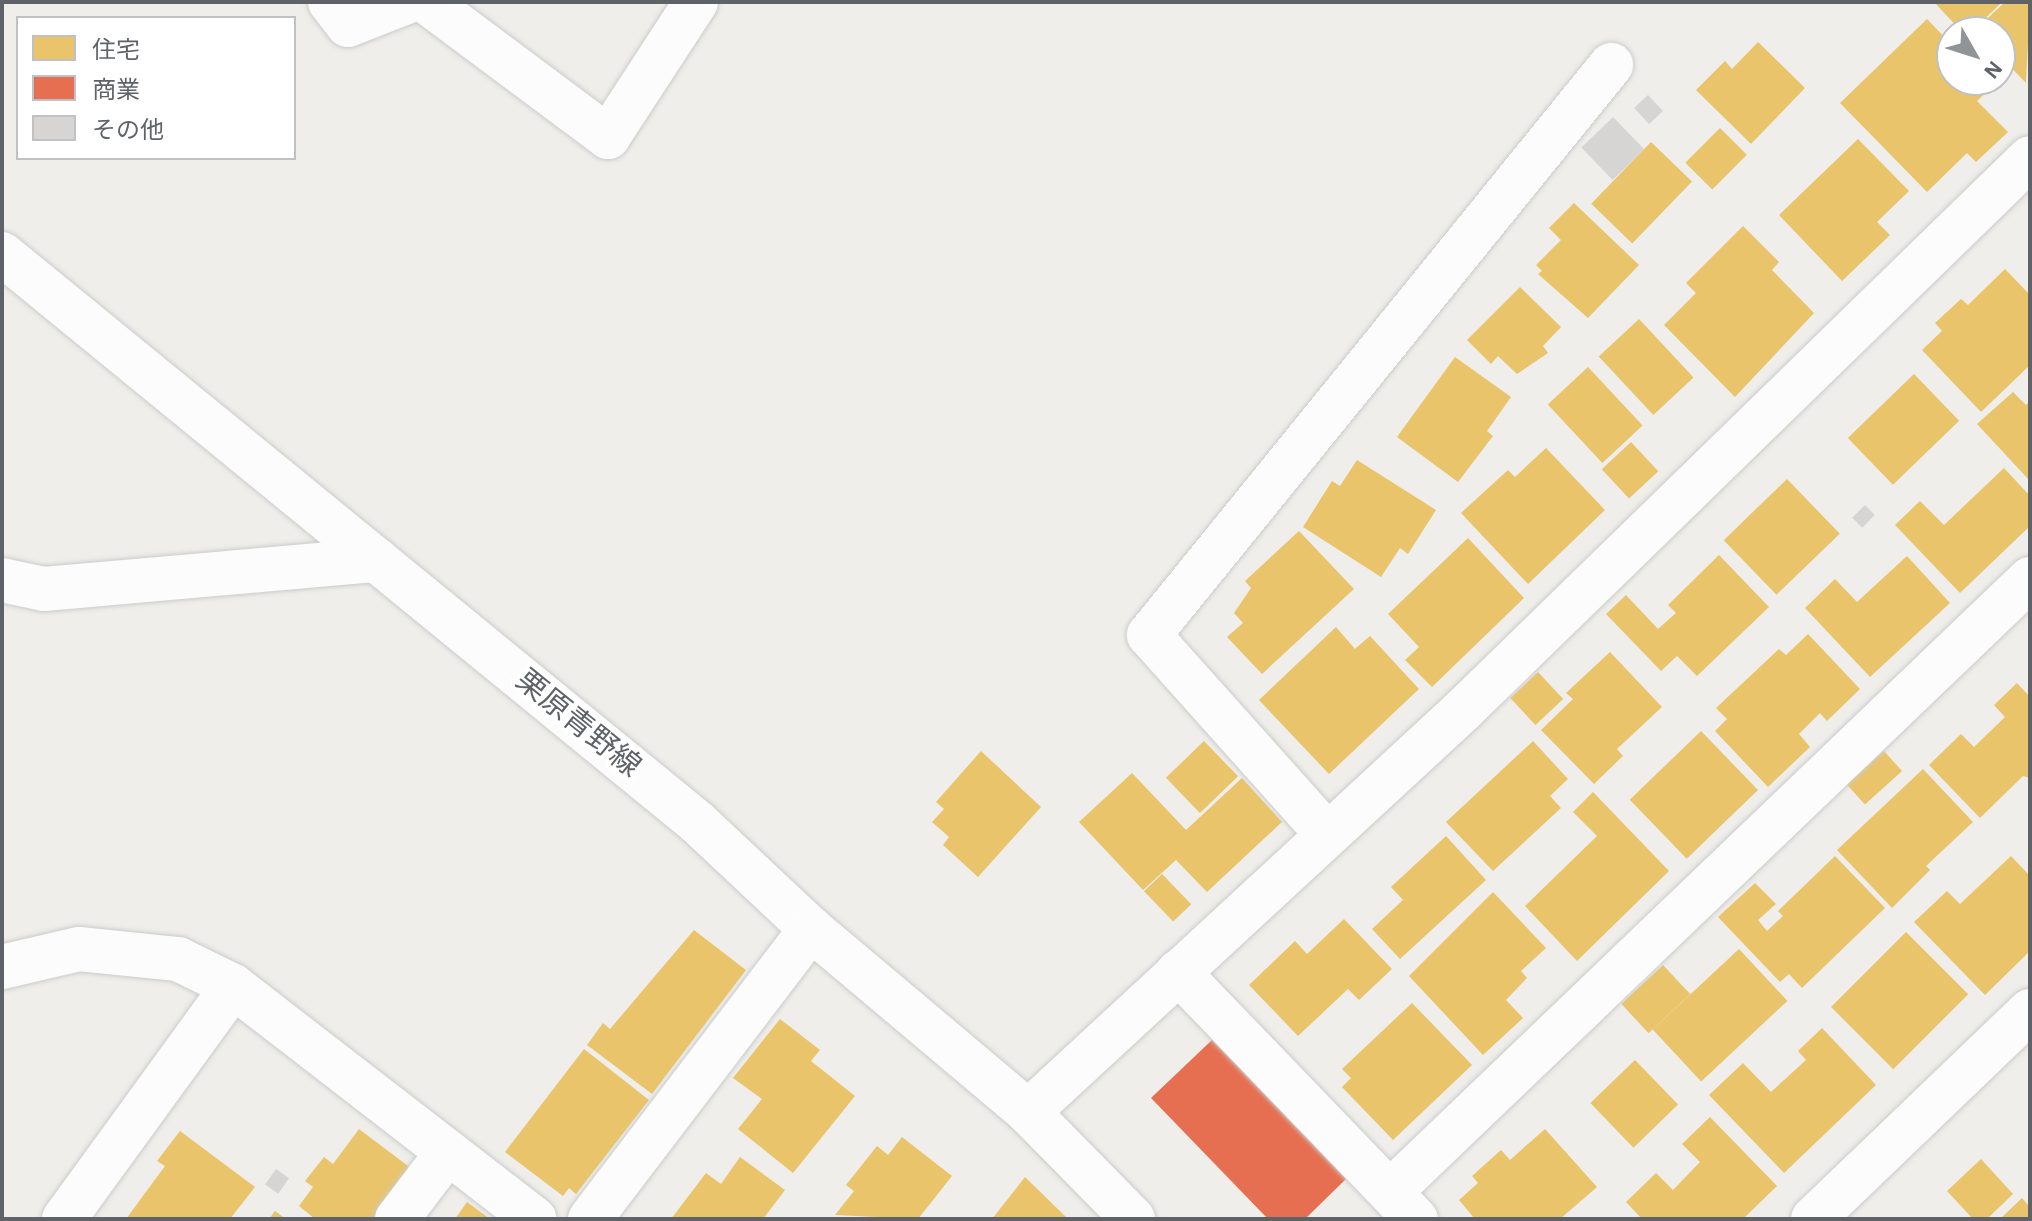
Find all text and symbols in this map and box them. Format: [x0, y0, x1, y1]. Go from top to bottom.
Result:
legend [16, 16, 296, 160]
north arrow [1936, 16, 2016, 96]
text: 住宅 [92, 39, 140, 63]
text: N [1980, 57, 2006, 83]
text: 商業 [92, 79, 140, 103]
text: その他 [92, 119, 164, 143]
street label: 栗原青野線 [508, 663, 648, 785]

